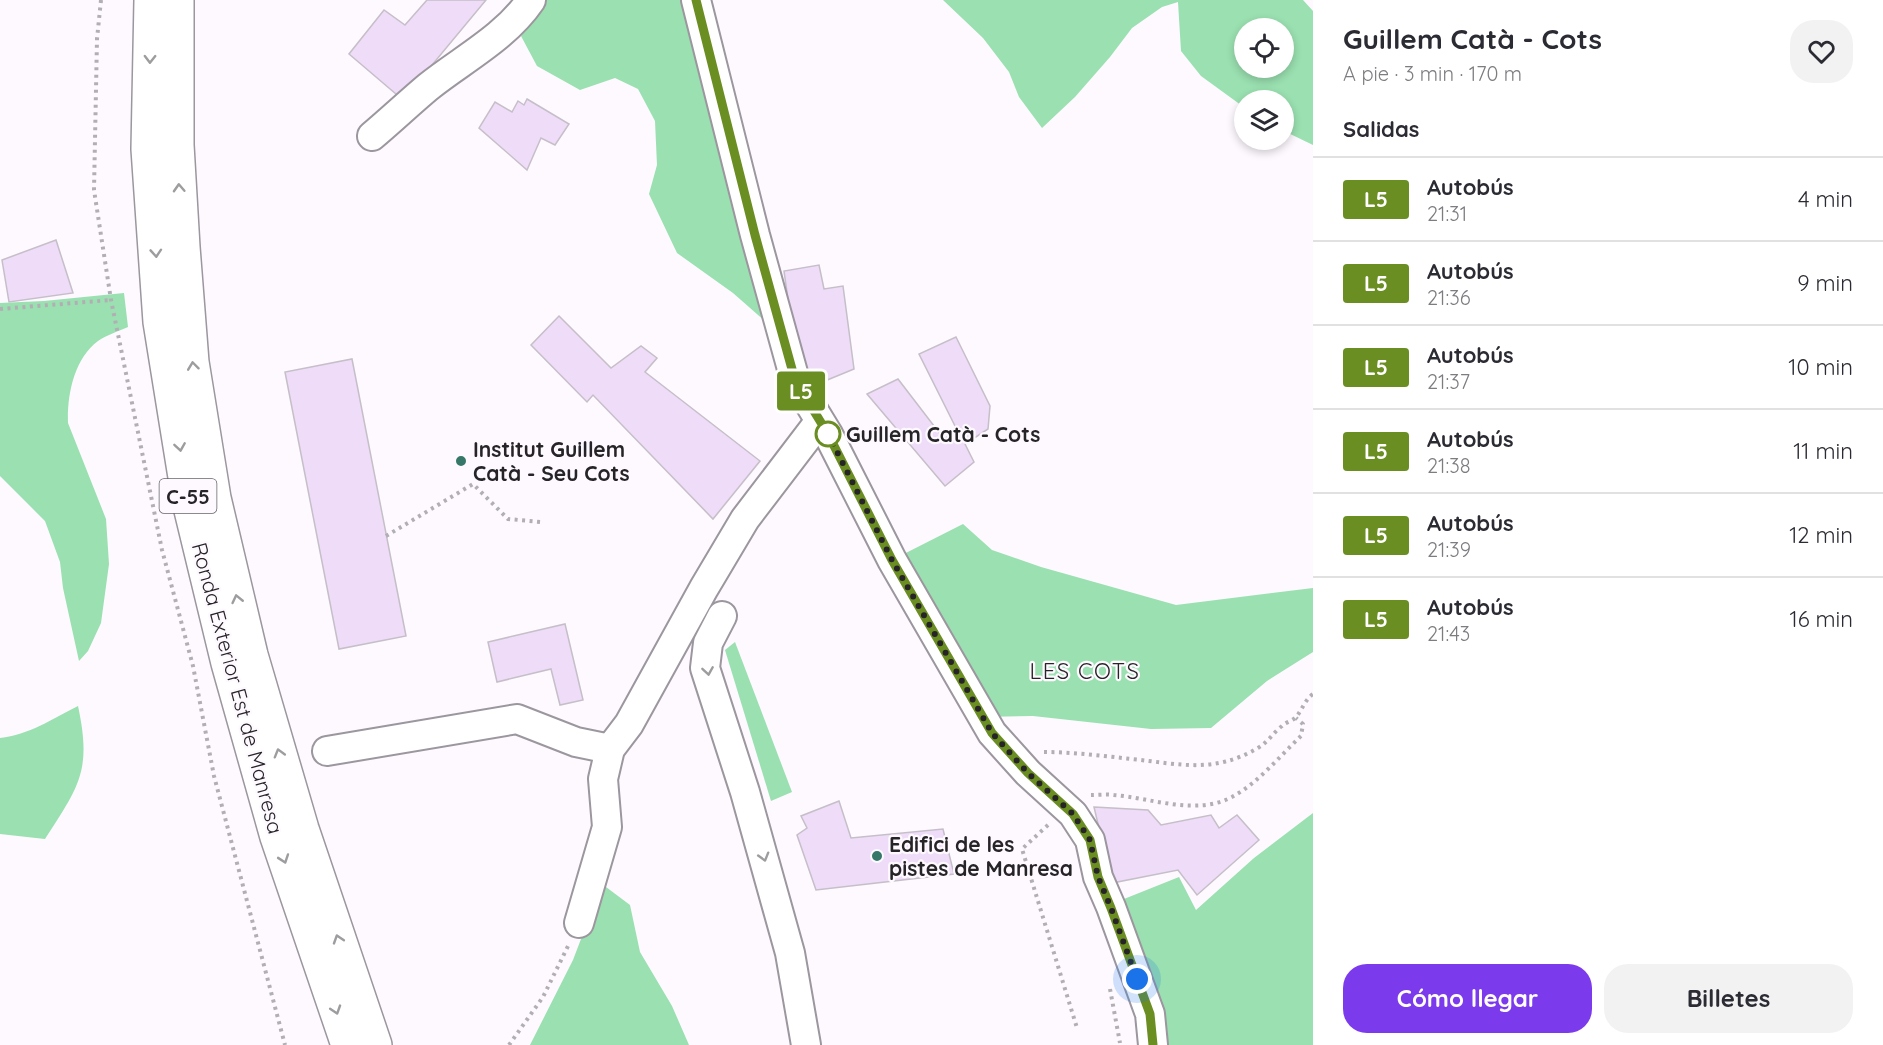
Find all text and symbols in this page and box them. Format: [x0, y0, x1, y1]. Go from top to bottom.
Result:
map controls [1234, 18, 1294, 150]
button: locate [1234, 18, 1294, 78]
button: heart [1790, 20, 1853, 83]
text: Guillem Catà - Cots [1343, 21, 1602, 56]
one-way arrow [144, 54, 156, 63]
text: A pie · 3 min · 170 m [1343, 61, 1522, 86]
button: layers [1234, 90, 1294, 150]
text: Salidas [1343, 115, 1419, 143]
text: Autobús [1427, 173, 1514, 201]
one-way arrow [173, 184, 186, 193]
text: 4 min [1798, 185, 1853, 213]
text: L5 [1364, 186, 1388, 212]
text: 21:31 [1427, 201, 1467, 226]
one-way arrow [149, 249, 162, 258]
text: Autobús [1427, 257, 1514, 285]
text: 9 min [1797, 269, 1853, 297]
text: L5 [1364, 270, 1388, 296]
text: 21:36 [1427, 285, 1470, 310]
text: Autobús [1427, 341, 1514, 369]
text: 10 min [1788, 353, 1853, 381]
text: L5 [1364, 354, 1388, 380]
one-way arrow [188, 361, 200, 370]
text: 21:37 [1427, 369, 1470, 394]
line badge: L5 [774, 372, 828, 410]
text: L5 [789, 378, 813, 404]
marker: Guillem Catà - Cots [815, 421, 841, 447]
place label: Guillem Catà - Cots [846, 421, 1040, 447]
text: Autobús [1427, 425, 1514, 453]
place label: Institut Guillem Catà - Seu Cots [473, 436, 630, 486]
text: 11 min [1793, 437, 1853, 465]
text: L5 [1364, 438, 1388, 464]
one-way arrow [173, 441, 186, 451]
text: 21:38 [1427, 453, 1471, 478]
marker: Institut Guillem Catà - Seu Cots [454, 454, 468, 468]
road number: C-55 [160, 479, 216, 513]
text: Autobús [1427, 509, 1514, 537]
text: 12 min [1789, 521, 1853, 549]
text: L5 [1364, 522, 1388, 548]
text: 21:39 [1427, 537, 1471, 562]
street label: Ronda Exterior Est de Manresa [187, 540, 289, 836]
text: Autobús [1427, 593, 1514, 621]
one-way arrow [232, 594, 245, 604]
text: 16 min [1790, 605, 1853, 633]
text: L5 [1364, 606, 1388, 632]
text: 21:43 [1427, 621, 1470, 646]
district label: LES COTS [1029, 657, 1141, 685]
one-way arrow [701, 666, 713, 676]
one-way arrow [274, 748, 286, 759]
place label: Edifici de les pistes de Manresa [889, 831, 1073, 881]
marker: Edifici de les pistes de Manresa [870, 849, 884, 863]
one-way arrow [757, 852, 770, 862]
one-way arrow [277, 853, 290, 864]
one-way arrow [333, 934, 346, 945]
your location [1122, 964, 1152, 994]
button: Cómo llegar [1343, 964, 1592, 1033]
button: Billetes [1604, 964, 1853, 1033]
one-way arrow [329, 1004, 342, 1015]

